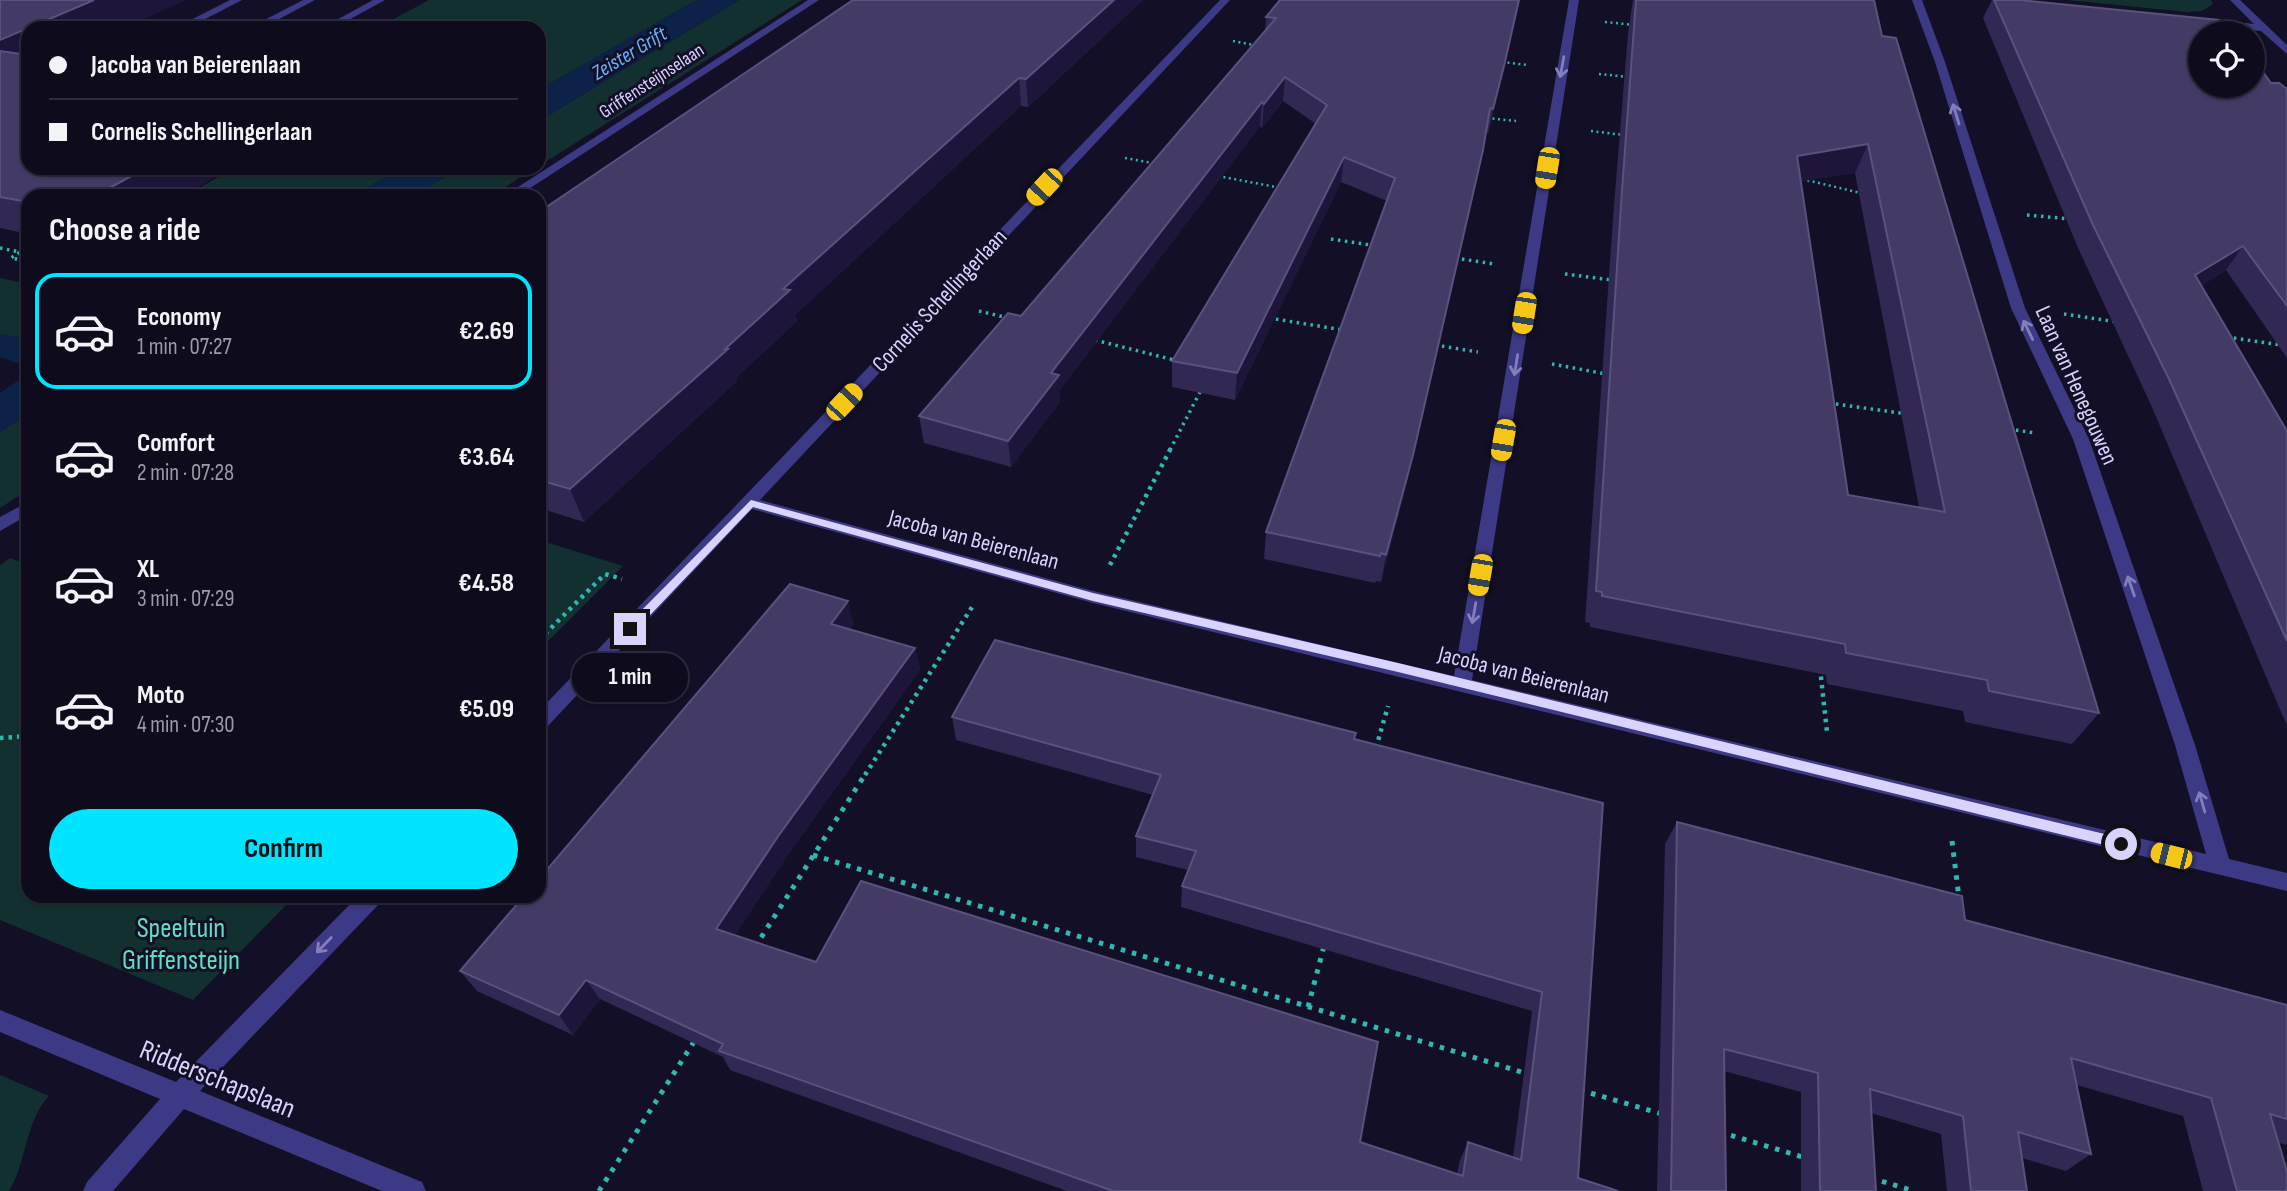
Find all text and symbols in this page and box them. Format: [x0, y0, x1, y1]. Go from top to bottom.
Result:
water label: Zeister Grift [586, 21, 672, 86]
map controls [2188, 21, 2265, 98]
button: locate [2188, 21, 2265, 98]
street label: Griffensteijnselaan [595, 39, 709, 124]
text: Jacoba van Beierenlaan [91, 50, 301, 81]
one-way arrow [1555, 55, 1569, 78]
one-way arrow [1949, 104, 1962, 126]
text: Cornelis Schellingerlaan [91, 117, 312, 148]
car [1534, 146, 1561, 190]
car [1022, 164, 1067, 210]
text: Choose a ride [49, 211, 201, 250]
street label: Cornelis Schellingerlaan [866, 223, 1013, 378]
car [1511, 291, 1538, 335]
icon: car [53, 300, 116, 363]
text: Economy [137, 302, 221, 333]
street label: Laan van Henegouwen [2029, 302, 2124, 469]
text: €2.69 [459, 316, 514, 347]
one-way arrow [2021, 320, 2035, 341]
text: 1 min · 07:27 [137, 333, 232, 361]
one-way arrow [1509, 353, 1522, 375]
car [822, 379, 867, 425]
car [1490, 417, 1517, 463]
icon: car [53, 426, 116, 489]
text: Comfort [137, 428, 215, 459]
text: €3.64 [459, 442, 514, 473]
text: 2 min · 07:28 [137, 459, 234, 487]
street label: Jacoba van Beierenlaan [884, 503, 1062, 576]
icon: car [53, 552, 116, 615]
car [1467, 552, 1494, 598]
text: XL [137, 554, 159, 585]
text: €4.58 [458, 568, 514, 599]
one-way arrow [2124, 575, 2137, 597]
text: 3 min · 07:29 [137, 585, 234, 613]
one-way arrow [1467, 601, 1480, 624]
route end [614, 613, 646, 645]
street label: Jacoba van Beierenlaan [1434, 640, 1612, 710]
callout: 1 min [572, 654, 688, 702]
text: 1 min [609, 663, 651, 691]
icon: car [53, 678, 116, 741]
text: Moto [137, 680, 185, 711]
text: €5.09 [459, 694, 514, 725]
text: 4 min · 07:30 [137, 711, 235, 739]
one-way arrow [2194, 791, 2207, 813]
button: Confirm [49, 809, 518, 889]
route start [2105, 828, 2137, 860]
car [2149, 841, 2194, 871]
park label: Speeltuin Griffensteijn [122, 912, 240, 977]
one-way arrow [316, 936, 333, 953]
street label: Ridderschapslaan [135, 1033, 300, 1126]

